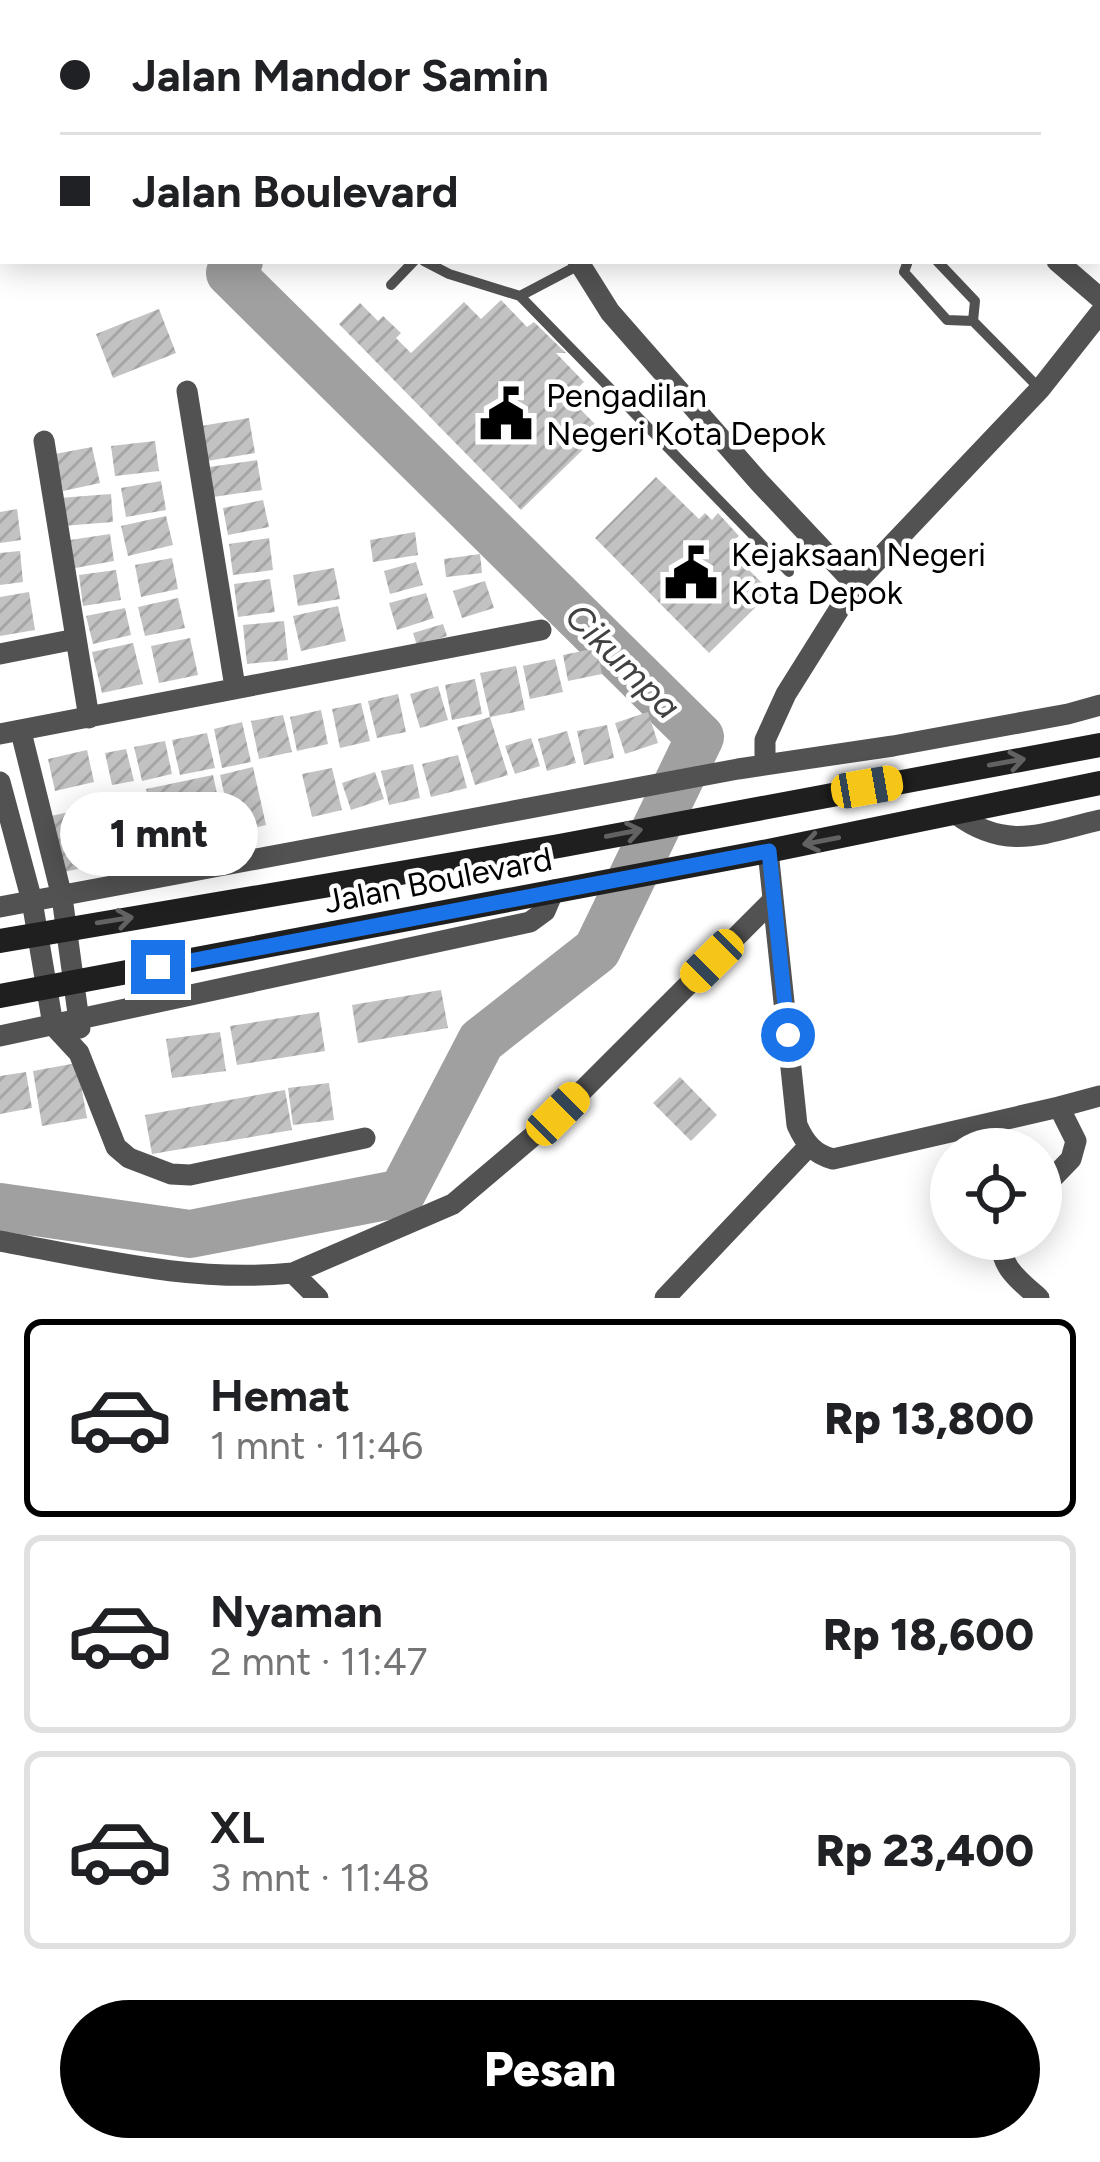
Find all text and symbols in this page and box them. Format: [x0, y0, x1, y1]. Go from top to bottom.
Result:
text: Jalan Mandor Samin [132, 48, 549, 102]
text: Jalan Boulevard [132, 164, 459, 218]
place label: Pengadilan Negeri Kota Depok [546, 376, 826, 453]
public building icon: Pengadilan Negeri Kota Depok [477, 385, 535, 443]
place label: Kejaksaan Negeri Kota Depok [731, 535, 986, 612]
public building icon: Kejaksaan Negeri Kota Depok [662, 544, 720, 602]
water label: Cikumpa [557, 595, 689, 727]
one-way arrow [987, 749, 1026, 772]
car [828, 763, 906, 811]
callout: 1 mnt [59, 793, 257, 877]
text: 1 mnt [110, 810, 208, 857]
one-way arrow [603, 821, 642, 843]
one-way arrow [802, 831, 841, 853]
street label: Jalan Boulevard [321, 839, 555, 921]
one-way arrow [95, 908, 134, 931]
car [674, 923, 750, 999]
route end [131, 940, 185, 994]
route start [761, 1008, 815, 1062]
car [520, 1076, 596, 1152]
map controls [930, 1128, 1062, 1260]
button: locate [930, 1128, 1062, 1260]
icon: car [66, 1364, 174, 1472]
text: Hemat [210, 1368, 350, 1422]
text: Rp 13,800 [824, 1391, 1034, 1445]
text: 1 mnt · 11:46 [210, 1422, 423, 1469]
icon: car [66, 1580, 174, 1688]
text: Nyaman [210, 1584, 383, 1638]
text: Rp 18,600 [823, 1607, 1034, 1661]
text: 2 mnt · 11:47 [210, 1638, 428, 1685]
icon: car [66, 1796, 174, 1904]
text: XL [210, 1800, 265, 1854]
text: Rp 23,400 [815, 1823, 1034, 1877]
text: 3 mnt · 11:48 [210, 1854, 430, 1901]
button: Pesan [60, 2000, 1040, 2138]

